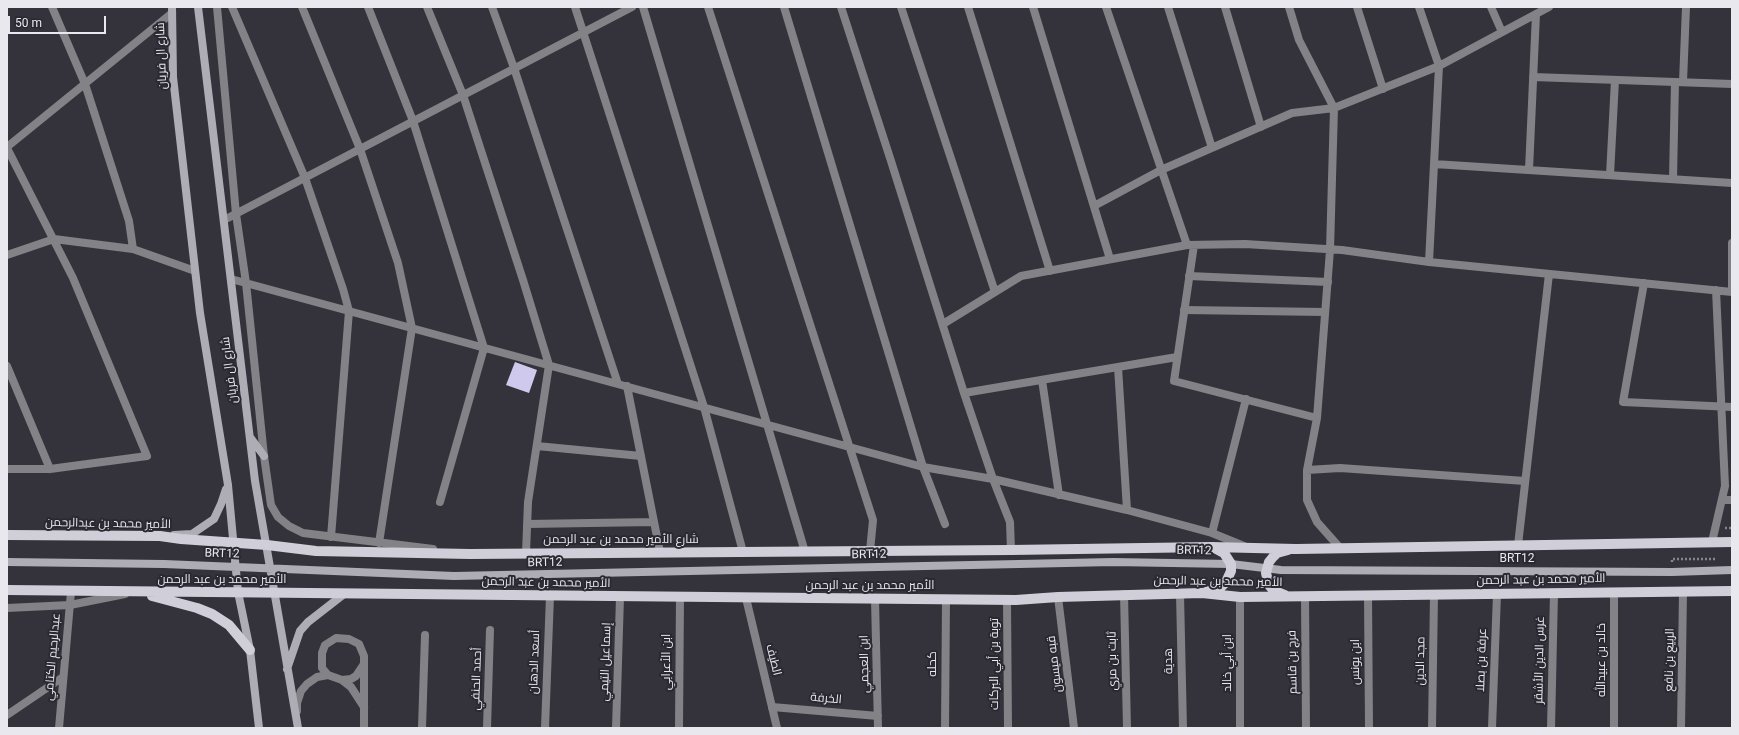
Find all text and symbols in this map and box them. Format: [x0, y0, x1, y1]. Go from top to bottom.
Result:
scale bar [10, 8, 108, 34]
text: 50 m [15, 16, 42, 30]
street label: شارع ال فريان [154, 22, 170, 90]
street label: شارع ال فريان [219, 336, 241, 404]
street label: الأمير محمد بن عبدالرحمن [45, 516, 171, 532]
street label: شارع الأمير محمد بن عبد الرحمن [543, 533, 699, 547]
street label: BRT12 [1176, 543, 1212, 559]
street label: BRT12 [204, 546, 240, 562]
street label: BRT12 [851, 547, 887, 563]
street label: BRT12 [1499, 552, 1535, 566]
street label: BRT12 [527, 555, 563, 571]
street label: الأمير محمد بن عبد الرحمن [1476, 572, 1606, 588]
street label: الأمير محمد بن عبد الرحمن [157, 573, 287, 587]
street label: الأمير محمد بن عبد الرحمن [1153, 574, 1283, 590]
street label: الأمير محمد بن عبد الرحمن [481, 575, 611, 591]
street label: الأمير محمد بن عبد الرحمن [805, 579, 935, 593]
street label: عبدالرحيم الكتامي [42, 613, 64, 701]
street label: غرس الدين الأشقر [1532, 616, 1548, 704]
street label: توبة بن أبي البركات [988, 618, 1002, 710]
street label: إسماعيل التيمي [597, 622, 615, 702]
street label: خالد بن عبيدالله [1595, 623, 1609, 697]
street label: عرفة بن بصلا [1474, 628, 1490, 692]
street label: الربيع بن نافع [1662, 628, 1678, 692]
street label: أسعد الدهان [527, 630, 543, 694]
street label: فرج بن قاسم [1285, 630, 1301, 694]
street label: ثابت بن مري [1105, 631, 1121, 691]
street label: ابن الأعرابي [660, 634, 674, 690]
street label: ابن أبي خالد [1221, 634, 1235, 692]
street label: ابن العجمي [857, 635, 873, 693]
street label: قبه ميسون [1044, 635, 1066, 693]
street label: مجد الدين [1413, 636, 1429, 686]
street label: ابن يونس [1349, 639, 1363, 685]
street label: الطيف [762, 643, 784, 677]
street label: أحمد الحنفي [469, 647, 485, 711]
street label: هدية [1162, 648, 1176, 674]
street label: كحله [926, 651, 940, 677]
street label: الخرفة [810, 690, 842, 708]

